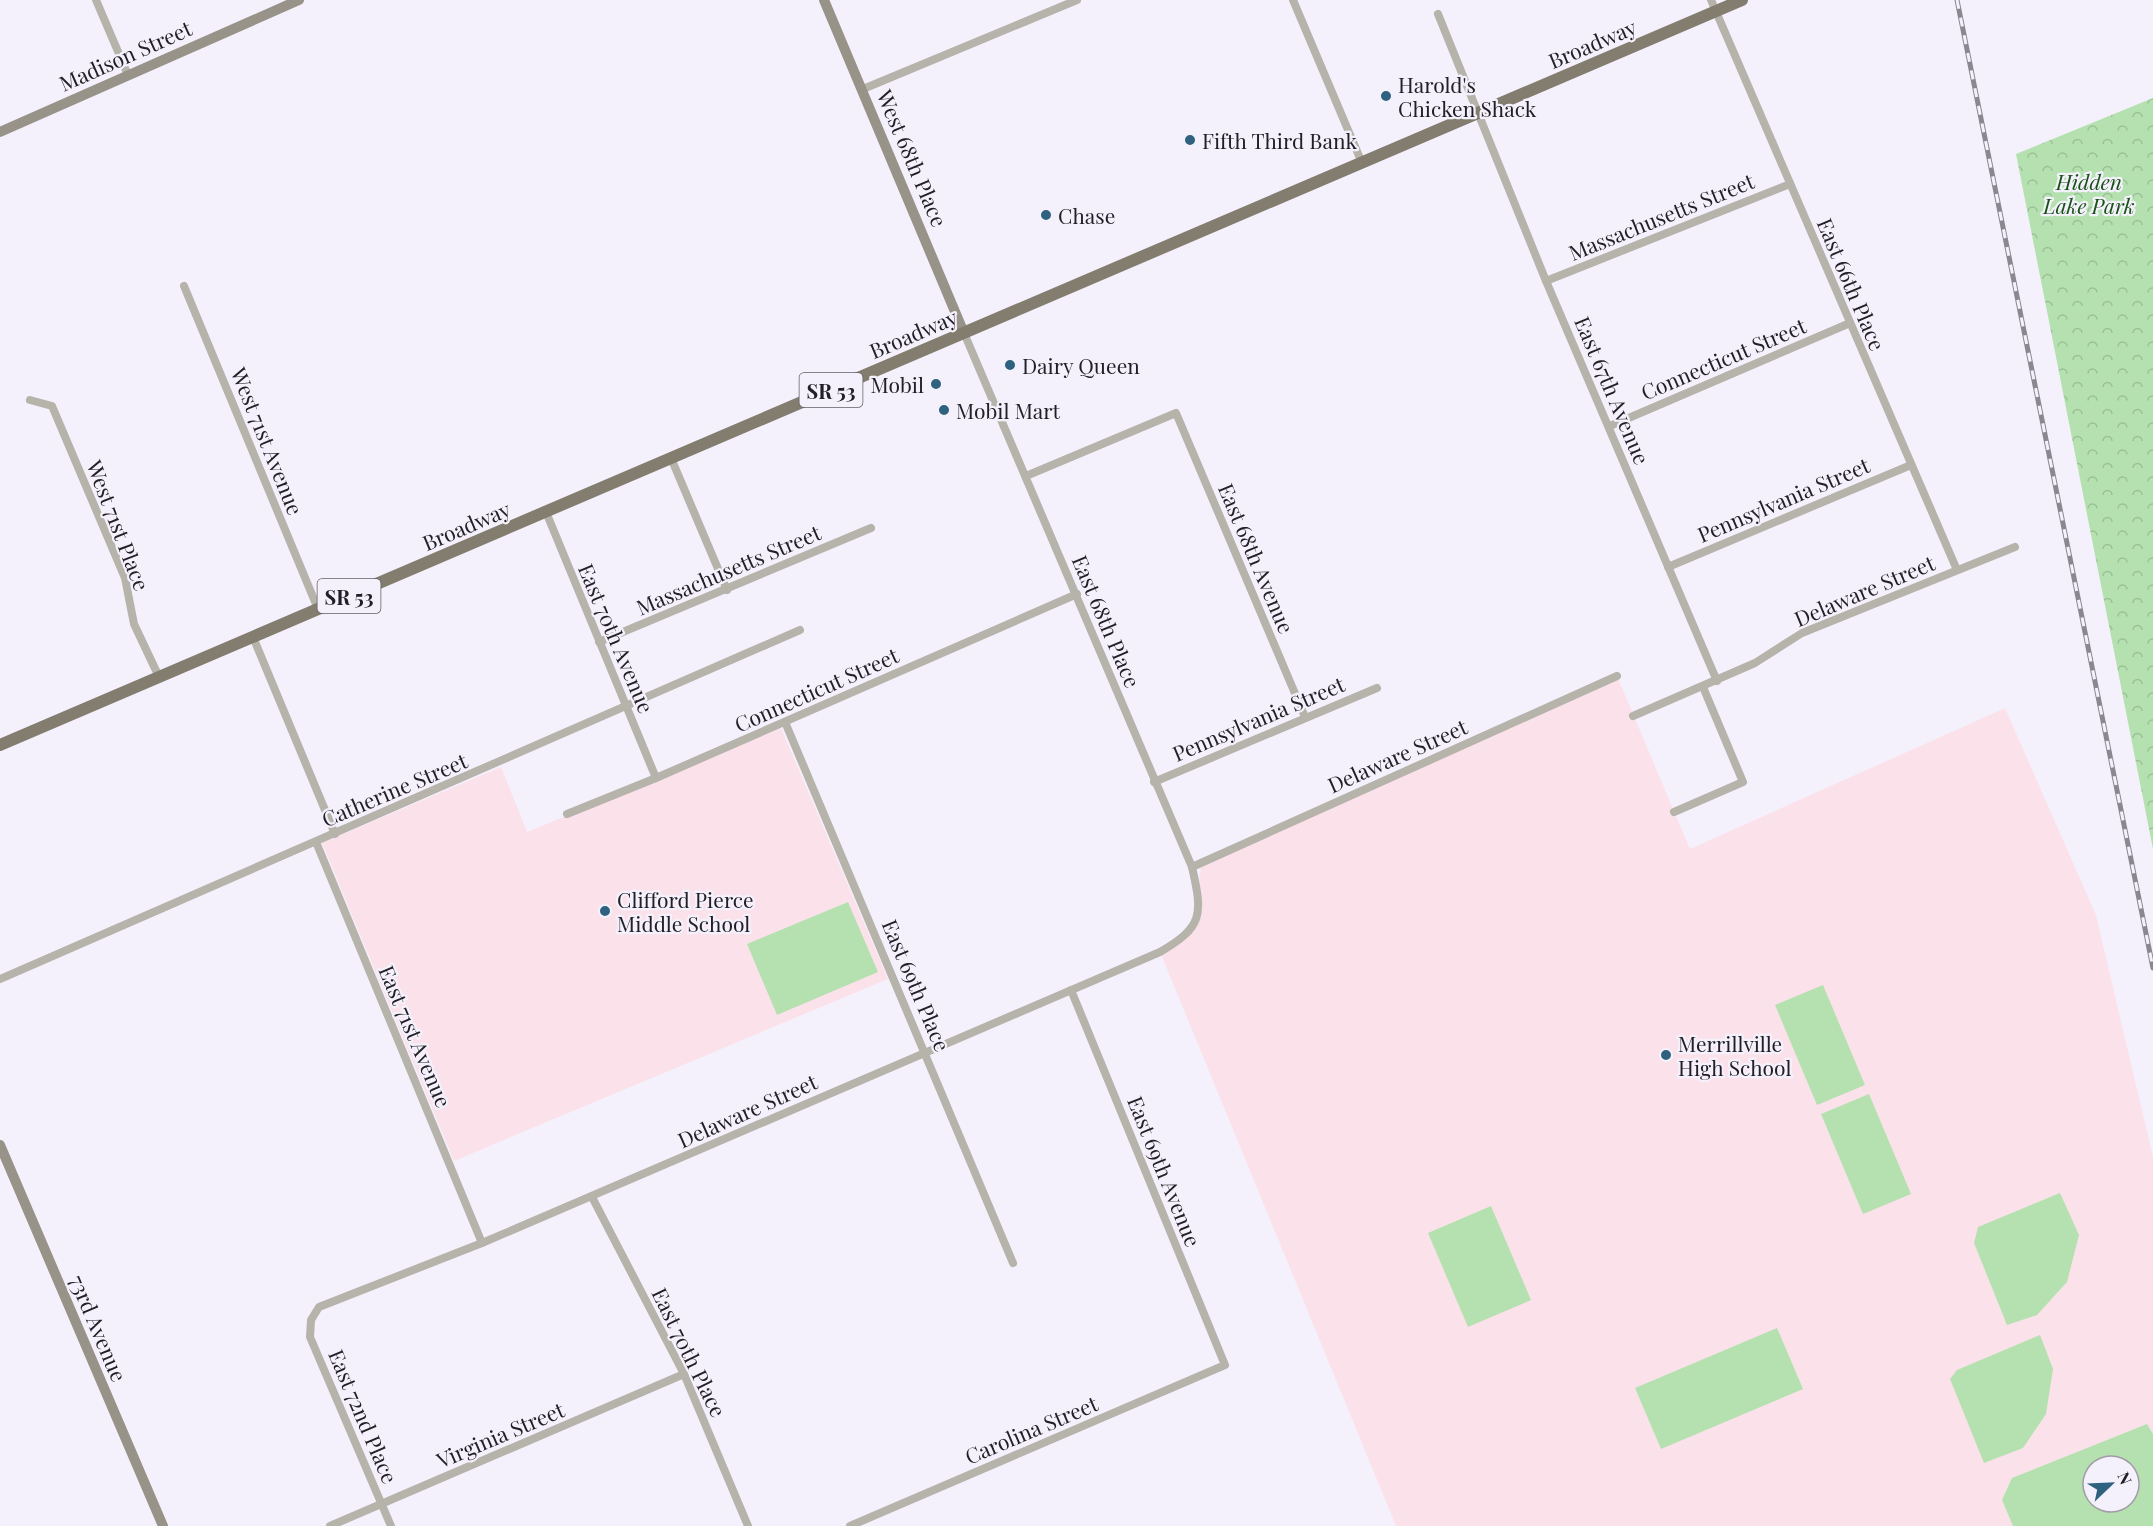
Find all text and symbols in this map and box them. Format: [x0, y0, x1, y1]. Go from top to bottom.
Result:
street label: Broadway [1544, 12, 1641, 74]
street label: Madison Street [54, 13, 196, 97]
place label: Harold's Chicken Shack [1398, 70, 1537, 122]
street label: West 68th Place [871, 84, 954, 231]
marker: Harold's Chicken Shack [1379, 89, 1393, 103]
place label: Fifth Third Bank [1202, 126, 1357, 154]
marker: Fifth Third Bank [1183, 133, 1197, 147]
street label: Massachusetts Street [1564, 166, 1758, 266]
park label: Hidden Lake Park [2042, 167, 2135, 219]
place label: Chase [1058, 201, 1115, 229]
marker: Chase [1039, 208, 1053, 222]
street label: East 66th Place [1812, 214, 1892, 354]
street label: Broadway [865, 302, 962, 364]
street label: Connecticut Street [1636, 310, 1810, 405]
street label: East 67th Avenue [1569, 312, 1657, 468]
place label: Dairy Queen [1022, 351, 1140, 379]
marker: Dairy Queen [1003, 358, 1017, 372]
street label: West 71st Avenue [225, 362, 310, 519]
place label: Mobil [871, 370, 924, 398]
road number: SR 53 [800, 373, 862, 407]
marker: Mobil [929, 377, 943, 391]
place label: Mobil Mart [956, 396, 1061, 424]
marker: Mobil Mart [937, 403, 951, 417]
street label: Pennsylvania Street [1693, 450, 1874, 548]
street label: West 71st Place [81, 455, 157, 594]
street label: East 68th Avenue [1213, 479, 1301, 637]
street label: Broadway [418, 494, 515, 556]
street label: Massachusetts Street [632, 517, 825, 621]
street label: Delaware Street [1790, 548, 1939, 632]
street label: East 68th Place [1067, 551, 1147, 691]
street label: East 70th Avenue [573, 559, 661, 717]
road number: SR 53 [318, 579, 380, 613]
street label: Connecticut Street [730, 640, 903, 738]
street label: Pennsylvania Street [1168, 669, 1349, 767]
street label: Delaware Street [1323, 712, 1472, 798]
street label: Catherine Street [317, 745, 472, 832]
place label: Clifford Pierce Middle School [617, 885, 754, 937]
marker: Clifford Pierce Middle School [598, 904, 612, 918]
street label: East 69th Place [877, 915, 957, 1055]
street label: East 71st Avenue [374, 961, 458, 1111]
place label: Merrillville High School [1678, 1029, 1791, 1081]
marker: Merrillville High School [1659, 1048, 1673, 1062]
street label: Delaware Street [673, 1067, 822, 1153]
street label: East 69th Avenue [1122, 1092, 1208, 1250]
street label: 73rd Avenue [64, 1271, 134, 1385]
street label: East 70th Place [647, 1283, 733, 1421]
street label: East 72nd Place [323, 1345, 405, 1487]
street label: Carolina Street [960, 1388, 1102, 1470]
street label: Virginia Street [431, 1394, 569, 1474]
north arrow [2081, 1454, 2141, 1514]
text: N [2113, 1469, 2137, 1488]

